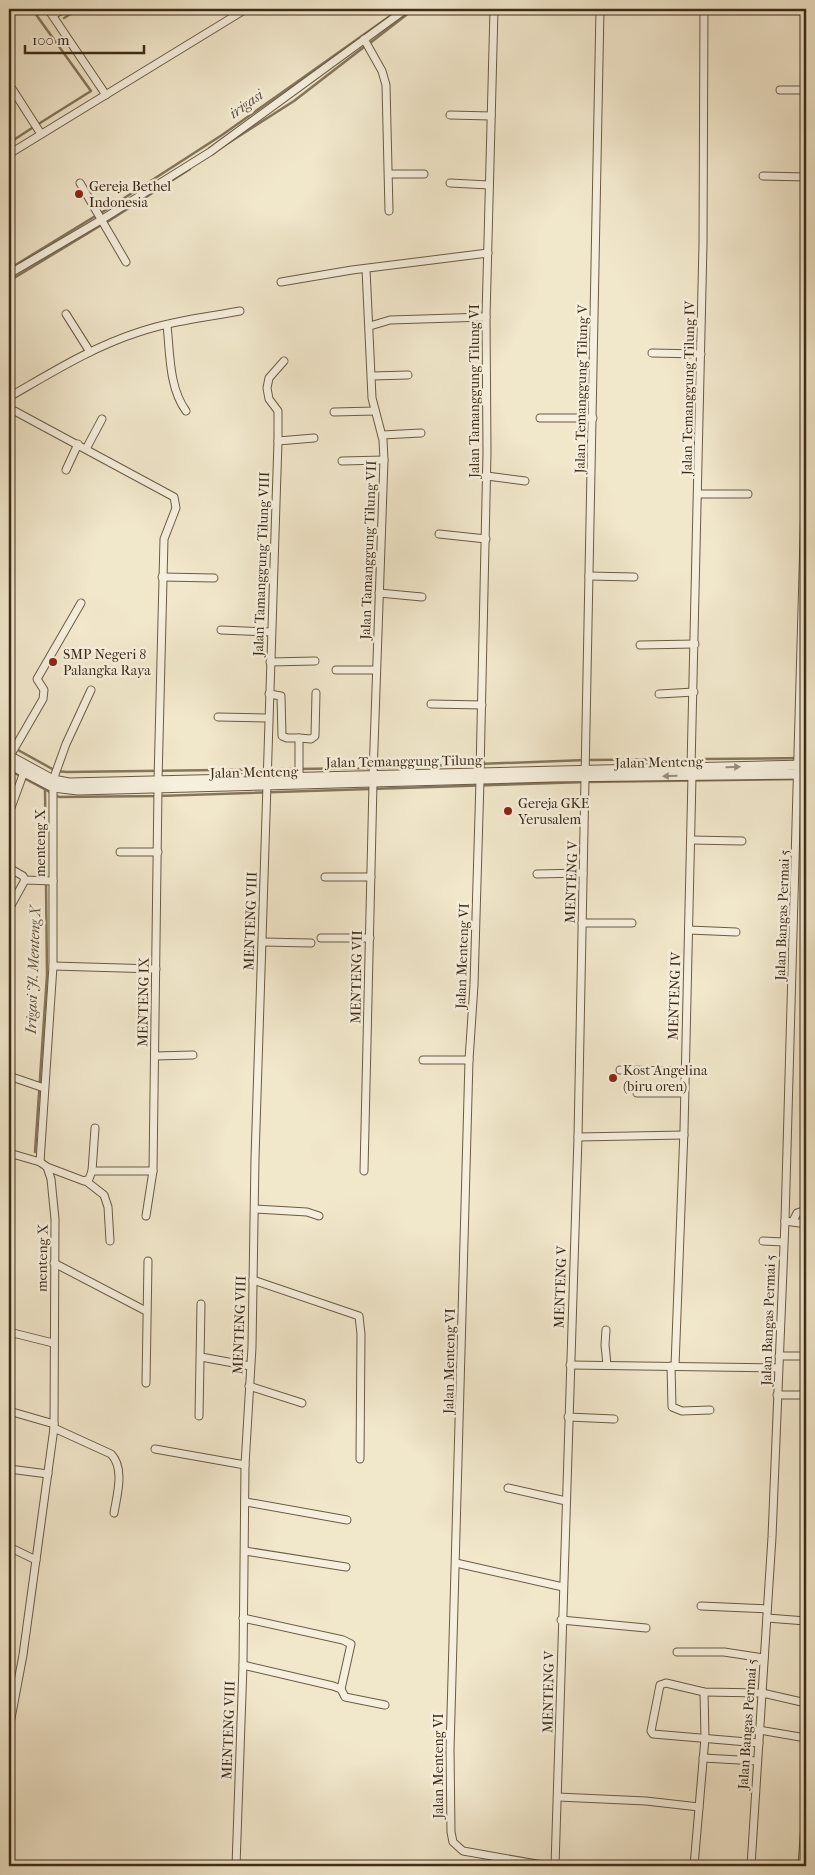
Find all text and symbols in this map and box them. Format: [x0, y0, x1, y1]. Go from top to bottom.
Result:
scale bar [25, 22, 144, 54]
text: 100 m [32, 31, 70, 49]
water label: irigasi [225, 85, 268, 122]
place label: Gereja Bethel Indonesia [89, 178, 171, 211]
marker: Gereja Bethel Indonesia [73, 188, 85, 200]
street label: Jalan Temanggung Tilung IV [678, 300, 699, 476]
street label: Jalan Tamanggung Tilung VI [466, 304, 483, 479]
street label: Jalan Temanggung Tilung V [572, 304, 591, 475]
street label: Jalan Tamanggung Tilung VII [357, 460, 380, 641]
street label: Jalan Tamanggung Tilung VIII [250, 471, 273, 658]
place label: SMP Negeri 8 Palangka Raya [63, 646, 151, 679]
marker: SMP Negeri 8 Palangka Raya [47, 656, 59, 668]
street label: Jalan Temanggung Tilung [325, 752, 483, 771]
street label: Jalan Menteng [614, 753, 704, 772]
one-way arrow [726, 762, 742, 770]
street label: Jalan Menteng [209, 763, 299, 782]
one-way arrow [662, 772, 678, 780]
place label: Gereja GKE Yerusalem [517, 795, 590, 828]
marker: Gereja GKE Yerusalem [502, 805, 514, 817]
street label: menteng X [32, 809, 49, 877]
street label: MENTENG V [562, 840, 581, 924]
street label: Jalan Bangas Permai 5 [772, 849, 793, 982]
street label: MENTENG VIII [240, 871, 261, 971]
street label: Jalan Menteng VI [452, 902, 473, 1010]
water label: Irigasi Jl. Menteng X [22, 903, 44, 1035]
street label: MENTENG VII [347, 930, 366, 1024]
street label: MENTENG IV [664, 951, 685, 1040]
street label: MENTENG IX [134, 957, 153, 1047]
place label: Kost Angelina (biru oren) [623, 1062, 708, 1095]
marker: Kost Angelina (biru oren) [607, 1072, 619, 1084]
street label: menteng X [33, 1224, 52, 1292]
street label: MENTENG V [551, 1245, 570, 1329]
street label: Jalan Bangas Permai 5 [758, 1254, 779, 1387]
street label: MENTENG VIII [229, 1275, 250, 1375]
street label: Jalan Menteng VI [440, 1308, 459, 1415]
street label: MENTENG V [539, 1650, 558, 1733]
street label: Jalan Bangas Permai 5 [734, 1658, 761, 1791]
street label: MENTENG VIII [218, 1680, 239, 1780]
street label: Jalan Menteng VI [430, 1713, 447, 1820]

